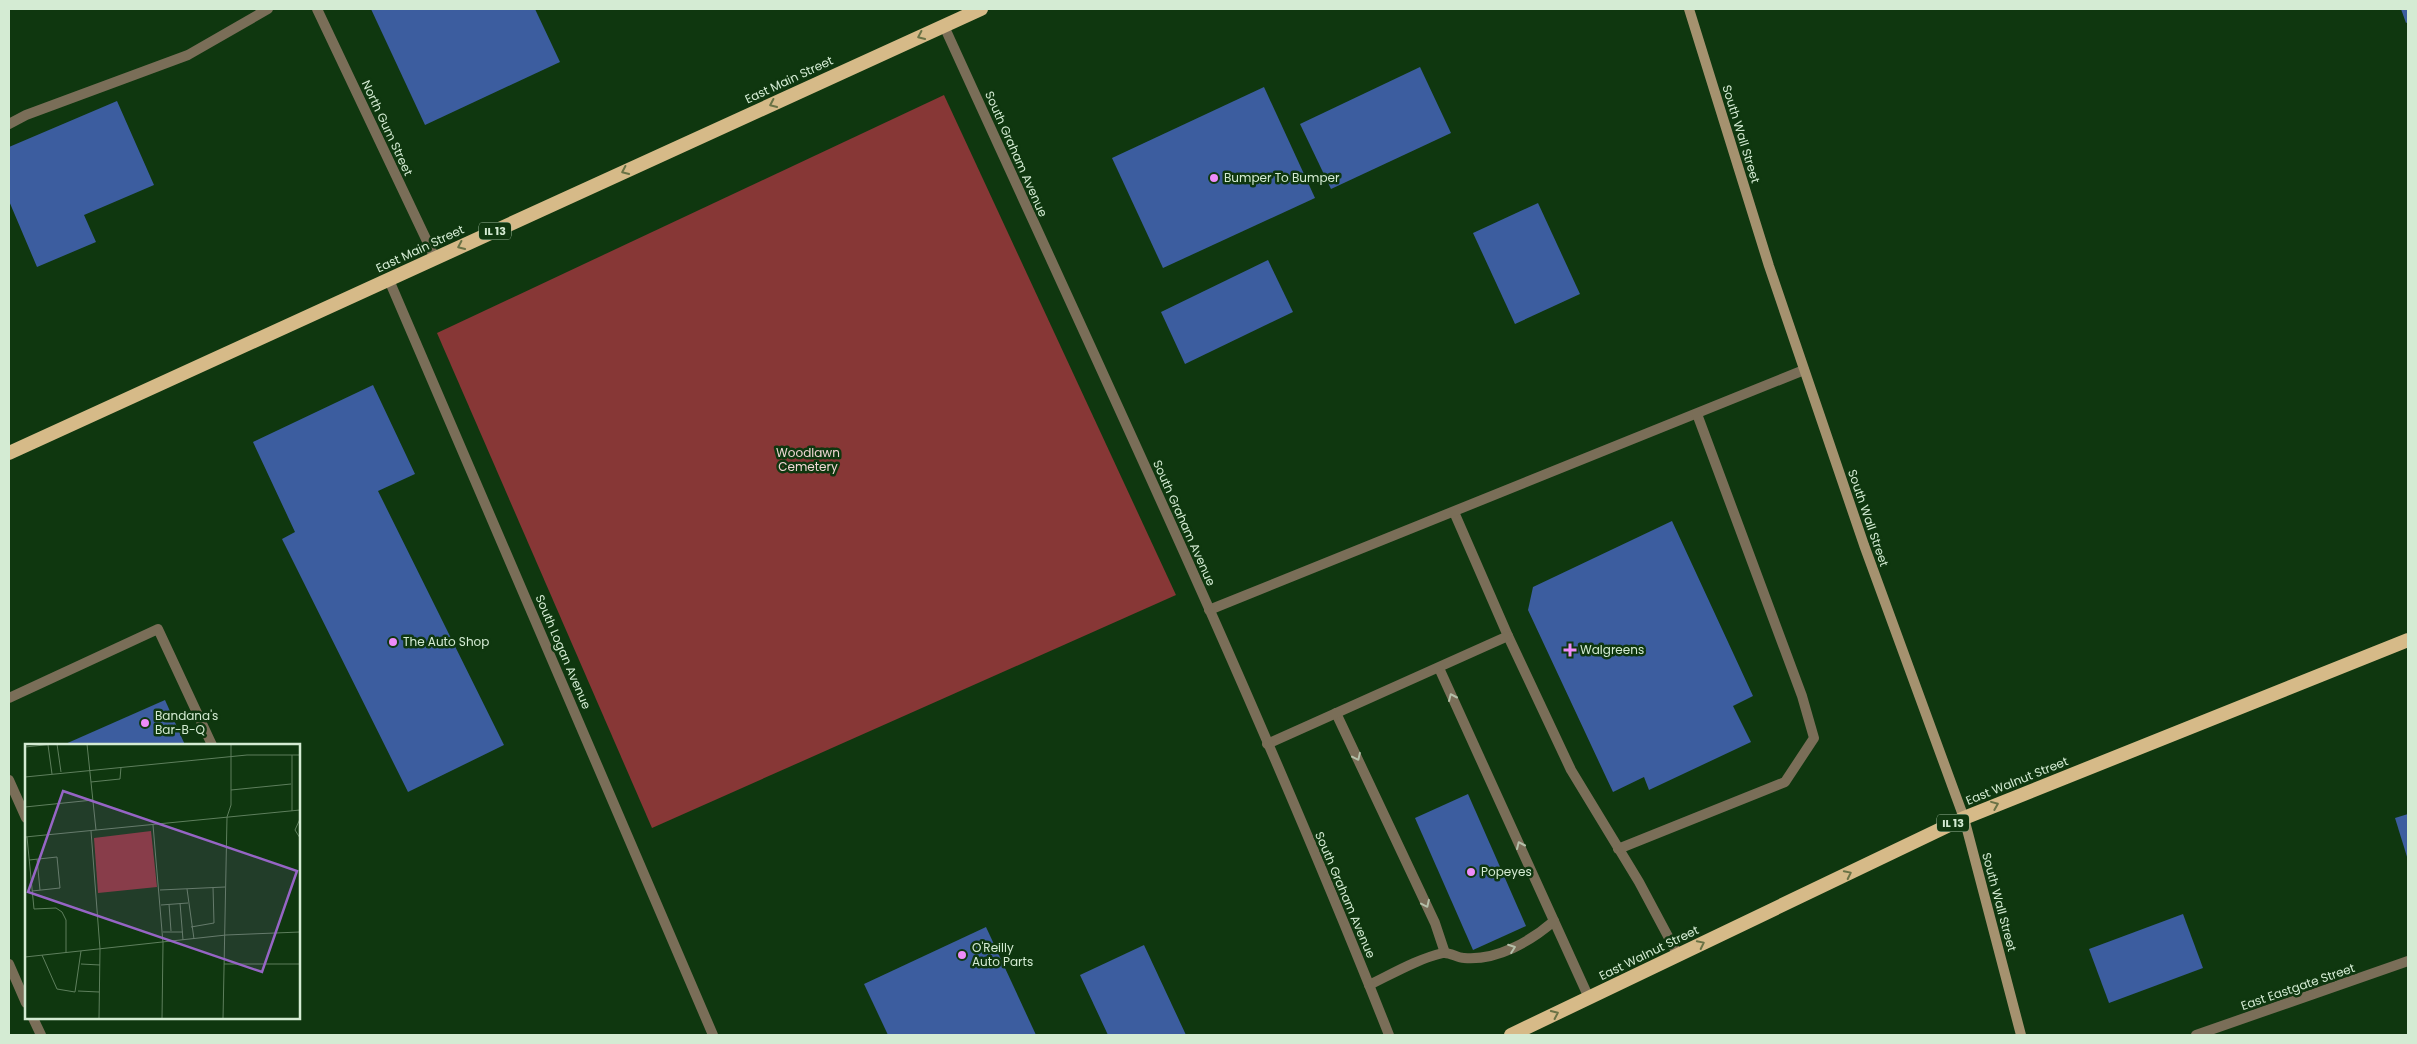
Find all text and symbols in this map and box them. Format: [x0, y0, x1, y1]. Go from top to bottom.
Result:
one-way arrow [917, 30, 926, 41]
street label: East Main Street [742, 52, 836, 107]
street label: North Gum Street [358, 77, 417, 178]
street label: South Wall Street [1718, 83, 1764, 185]
street label: South Graham Avenue [981, 88, 1052, 219]
one-way arrow [769, 97, 778, 108]
one-way arrow [621, 165, 630, 176]
place label: Bumper To Bumper [1224, 169, 1340, 186]
marker: Bumper To Bumper [1208, 172, 1220, 184]
street label: East Main Street [373, 221, 467, 276]
road number: IL 13 [479, 222, 511, 240]
one-way arrow [457, 240, 466, 251]
park label: Woodlawn Cemetery [776, 444, 840, 475]
street label: South Graham Avenue [1149, 457, 1220, 588]
street label: South Wall Street [1844, 467, 1893, 569]
street label: South Logan Avenue [532, 592, 595, 712]
place label: The Auto Shop [403, 633, 489, 650]
marker: The Auto Shop [387, 636, 399, 648]
place label: Walgreens [1580, 641, 1644, 658]
marker: Walgreens [1564, 644, 1576, 656]
one-way arrow [1448, 693, 1459, 702]
place label: Bandana's Bar-B-Q [155, 707, 218, 738]
marker: Bandana's Bar-B-Q [139, 717, 151, 729]
inset map [25, 744, 300, 1019]
one-way arrow [1351, 752, 1361, 761]
street label: East Walnut Street [1963, 752, 2071, 809]
one-way arrow [1990, 801, 1999, 812]
road number: IL 13 [1937, 814, 1969, 831]
street label: South Graham Avenue [1311, 829, 1380, 961]
one-way arrow [1515, 841, 1526, 850]
street label: South Wall Street [1978, 851, 2021, 953]
place label: Popeyes [1481, 863, 1532, 880]
marker: Popeyes [1465, 866, 1477, 878]
one-way arrow [1843, 870, 1852, 880]
one-way arrow [1420, 899, 1430, 908]
street label: East Walnut Street [1596, 921, 1701, 984]
place label: O'Reilly Auto Parts [972, 939, 1033, 970]
one-way arrow [1696, 940, 1705, 951]
one-way arrow [1507, 944, 1515, 954]
marker: O'Reilly Auto Parts [956, 949, 968, 961]
street label: East Eastgate Street [2239, 959, 2357, 1014]
one-way arrow [1550, 1010, 1559, 1021]

